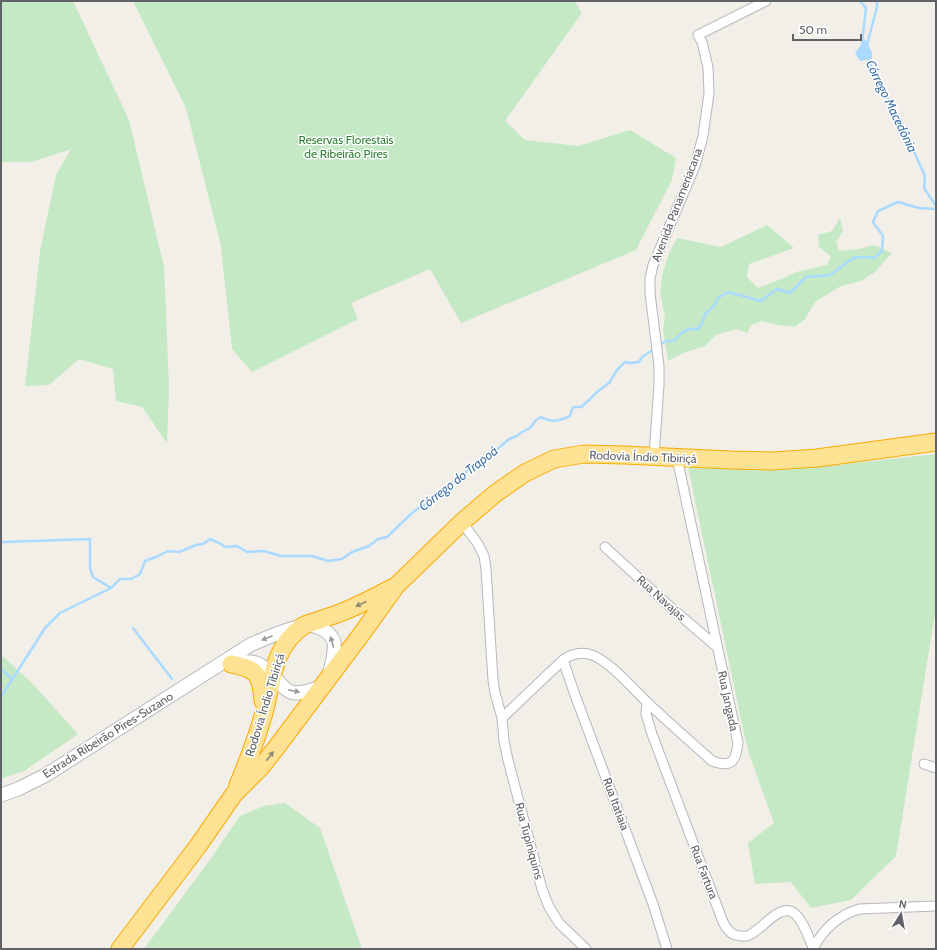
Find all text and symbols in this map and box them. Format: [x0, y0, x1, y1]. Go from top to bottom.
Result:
scale bar [793, 16, 861, 42]
text: 50 m [799, 22, 827, 37]
water label: Córrego Macedônia [863, 57, 921, 155]
park label: Reservas Florestais de Ribeirão Pires [298, 132, 394, 161]
street label: Avenida Panameriacana [648, 146, 705, 264]
water label: Córrego do Trapoá [415, 442, 501, 514]
street label: Rodovia Índio Tibiriçá [589, 447, 697, 466]
street label: Rua Navajas [634, 572, 689, 623]
one-way arrow [356, 601, 367, 607]
one-way arrow [261, 635, 272, 641]
one-way arrow [329, 636, 335, 648]
street label: Rodovia Índio Tibiriçá [242, 651, 287, 758]
street label: Rua Jangada [715, 669, 742, 733]
street label: Estrada Ribeirão Pires-Suzano [40, 688, 176, 781]
one-way arrow [288, 688, 301, 694]
one-way arrow [266, 750, 274, 761]
street label: Rua Itatiaia [600, 775, 633, 833]
street label: Rua Tupiniquins [512, 801, 547, 881]
street label: Rua Fartura [687, 843, 722, 901]
north arrow [881, 894, 921, 934]
text: N [898, 897, 908, 912]

